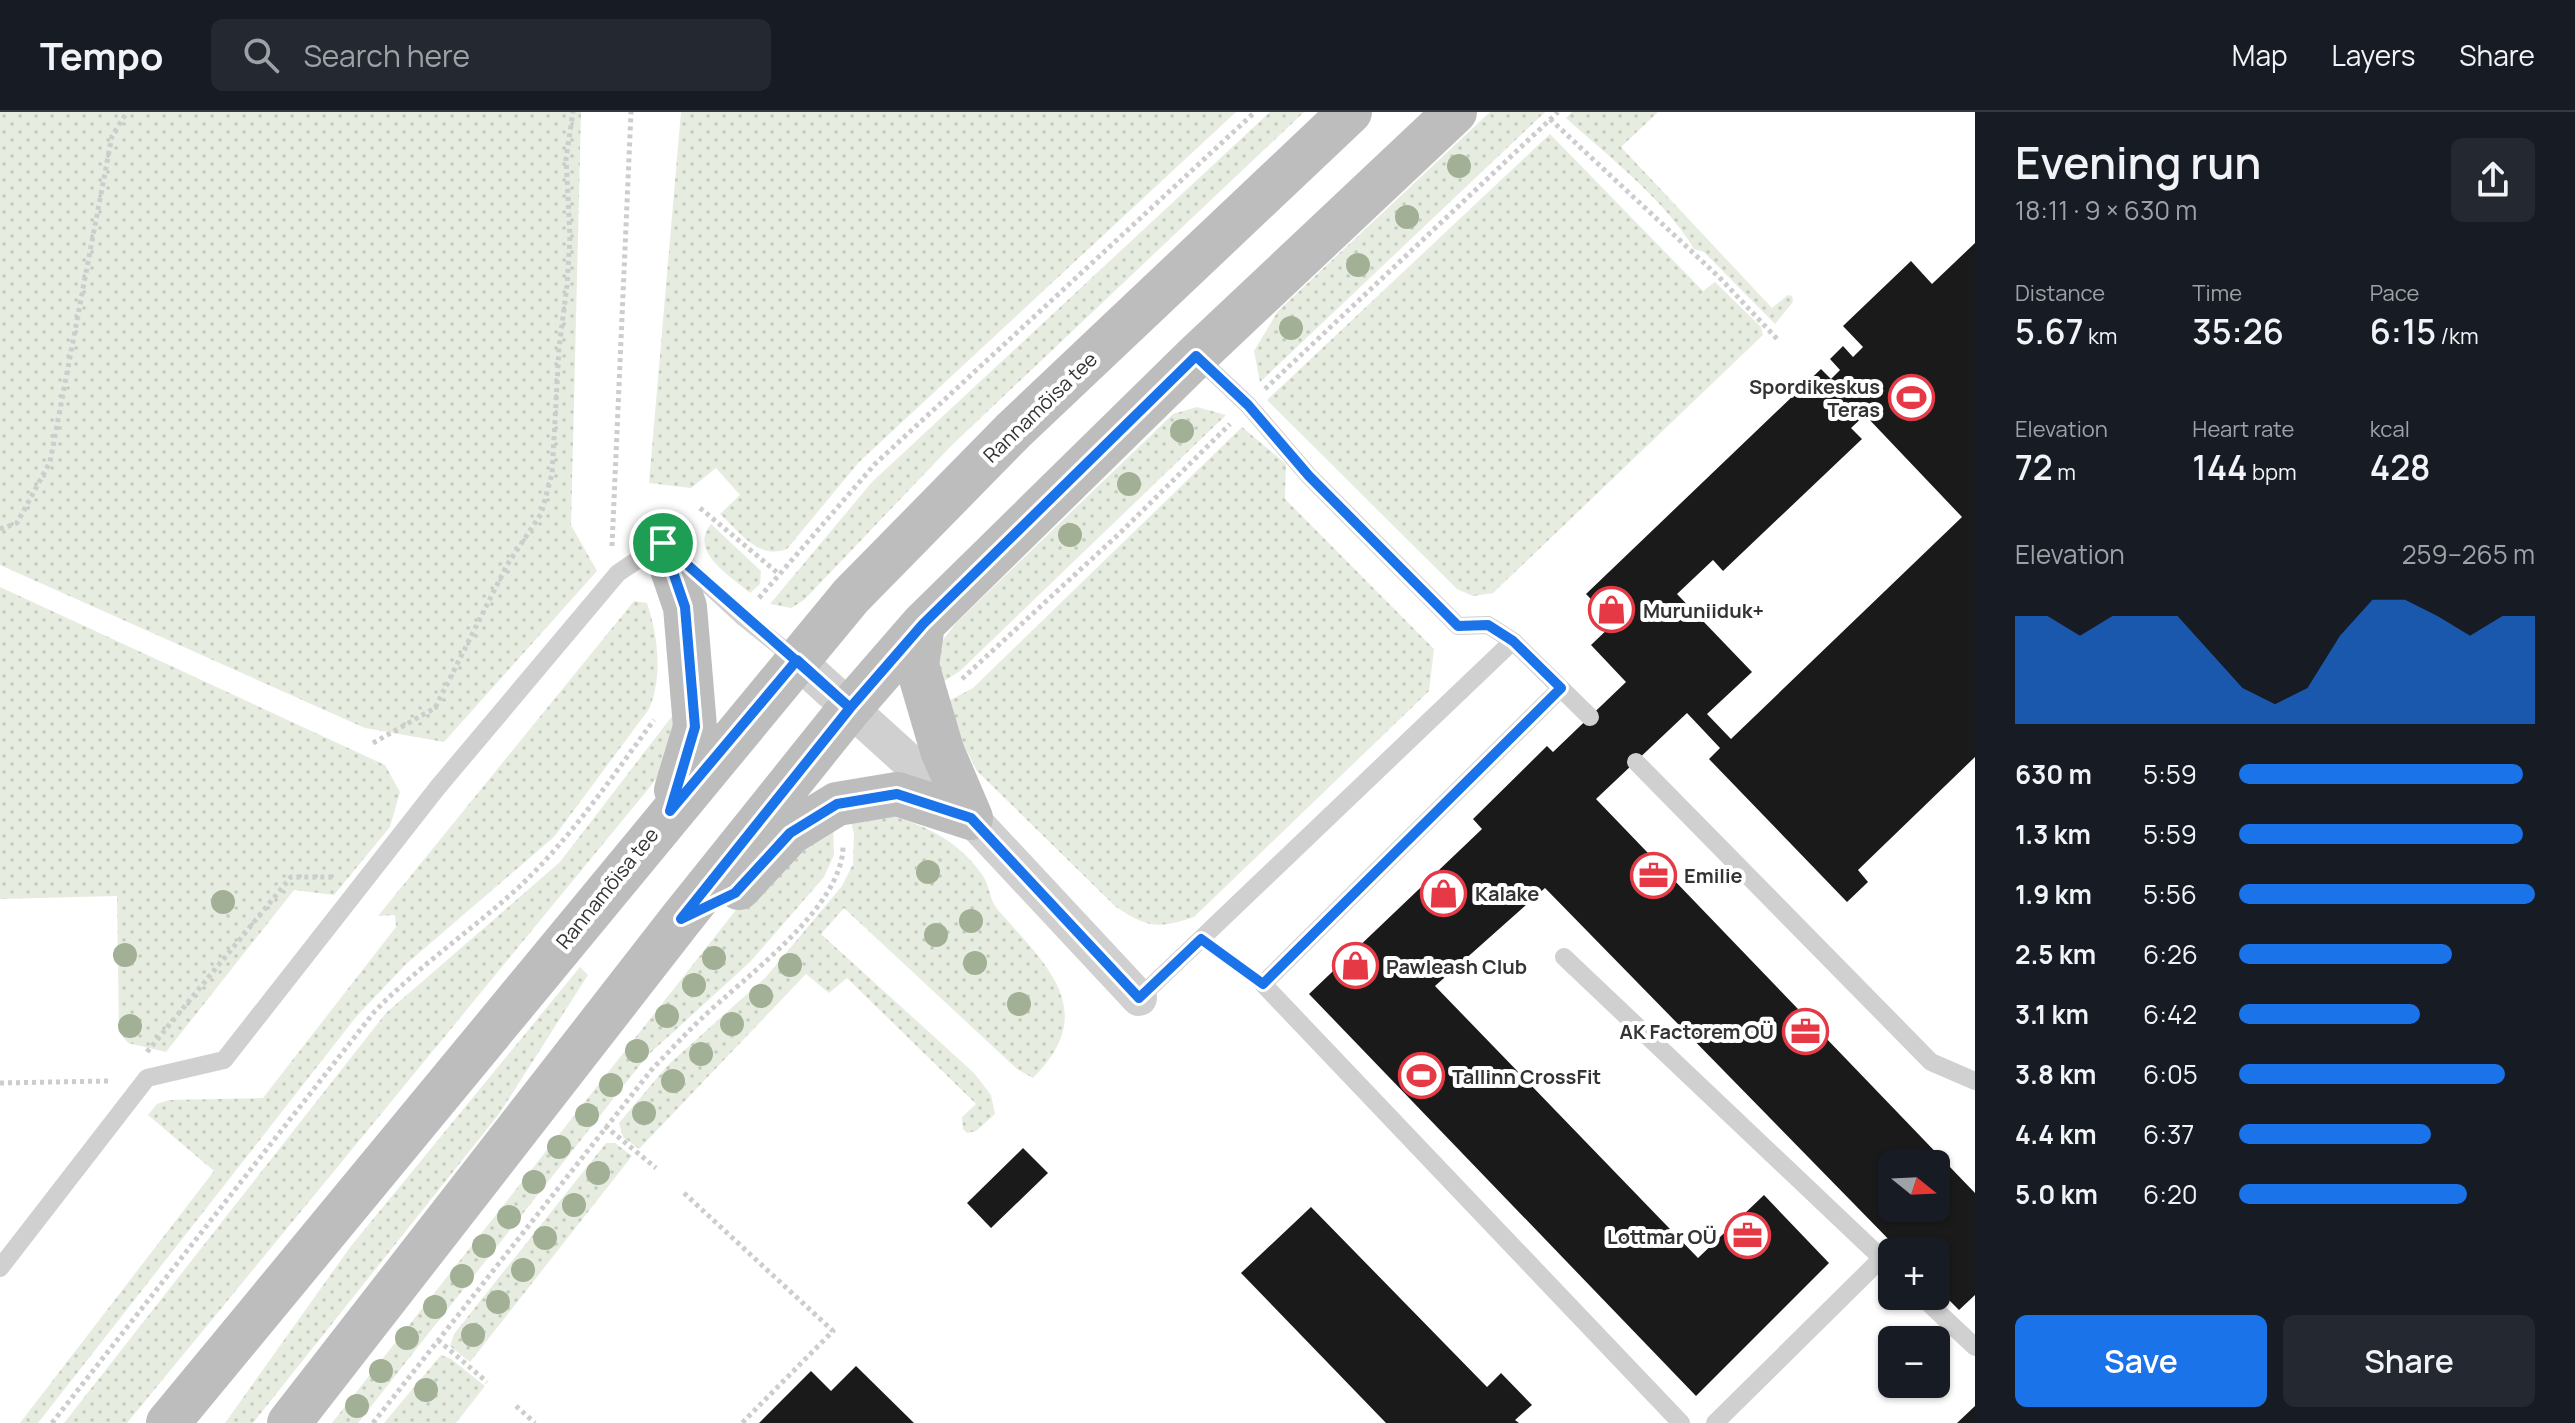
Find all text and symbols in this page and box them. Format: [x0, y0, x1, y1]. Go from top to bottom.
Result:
search box [211, 19, 771, 91]
text: Tempo [40, 29, 163, 81]
icon: search [239, 33, 283, 77]
text: Search here [303, 35, 470, 76]
text: Map [2232, 36, 2288, 74]
text: Layers [2332, 36, 2415, 74]
text: Share [2459, 36, 2535, 74]
text: Evening run [2015, 132, 2261, 192]
button: share [2451, 138, 2535, 222]
text: 18:11 · 9 × 630 m [2015, 192, 2197, 228]
text: Distance [2015, 278, 2105, 308]
text: Time [2192, 278, 2242, 308]
text: Pace [2370, 278, 2419, 308]
text: 5.67 [2015, 308, 2084, 354]
text: 35:26 [2192, 308, 2284, 354]
text: 6:15 [2370, 308, 2436, 354]
text: km [2084, 321, 2117, 351]
text: /km [2436, 321, 2479, 351]
street label: Rannamõisa tee [977, 346, 1103, 468]
place label: Spordikeskus Teras [1749, 373, 1880, 423]
sports icon: Spordikeskus Teras [1887, 373, 1935, 421]
text: Elevation [2015, 414, 2108, 444]
text: Heart rate [2192, 414, 2294, 444]
text: kcal [2370, 414, 2410, 444]
text: 72 [2015, 444, 2053, 490]
text: 144 [2192, 444, 2247, 490]
text: 428 [2370, 444, 2431, 490]
text: m [2053, 457, 2076, 487]
text: bpm [2247, 457, 2297, 487]
pin [629, 509, 697, 577]
icon: arrive [641, 521, 685, 565]
text: Elevation [2015, 536, 2125, 572]
text: 259–265 m [2402, 536, 2535, 572]
shop icon: Muruniiduk+ [1588, 586, 1636, 634]
place label: Muruniiduk+ [1643, 597, 1764, 624]
text: 630 m [2015, 756, 2092, 792]
text: 5:59 [2143, 756, 2197, 792]
text: 1.3 km [2015, 816, 2091, 852]
text: 5:59 [2143, 816, 2197, 852]
street label: Rannamõisa tee [550, 822, 664, 954]
office icon: Emilie [1629, 851, 1677, 899]
place label: Emilie [1684, 862, 1743, 889]
shop icon: Kalake [1420, 869, 1468, 917]
text: 1.9 km [2015, 876, 2092, 912]
text: 5:56 [2143, 876, 2197, 912]
place label: Kalake [1475, 880, 1539, 907]
text: 2.5 km [2015, 936, 2096, 972]
text: 6:26 [2143, 936, 2198, 972]
shop icon: Pawleash Club [1331, 942, 1379, 990]
place label: Pawleash Club [1386, 953, 1527, 980]
text: 3.1 km [2015, 996, 2089, 1032]
text: 6:42 [2143, 996, 2197, 1032]
office icon: AK Factorem OÜ [1781, 1007, 1829, 1055]
place label: AK Factorem OÜ [1620, 1018, 1774, 1045]
sports icon: Tallinn CrossFit [1397, 1052, 1445, 1100]
text: 3.8 km [2015, 1056, 2097, 1092]
text: 6:05 [2143, 1056, 2198, 1092]
place label: Tallinn CrossFit [1452, 1063, 1601, 1090]
text: 4.4 km [2015, 1116, 2097, 1152]
text: 6:37 [2143, 1116, 2194, 1152]
north arrow [1878, 1150, 1950, 1222]
map controls [1878, 1150, 1950, 1398]
text: 5.0 km [2015, 1176, 2098, 1212]
text: 6:20 [2143, 1176, 2198, 1212]
office icon: Lottmar OÜ [1724, 1212, 1772, 1260]
place label: Lottmar OÜ [1607, 1223, 1717, 1250]
button: + [1878, 1238, 1950, 1310]
button: Save [2015, 1315, 2267, 1407]
button: Share [2283, 1315, 2535, 1407]
button: − [1878, 1326, 1950, 1398]

